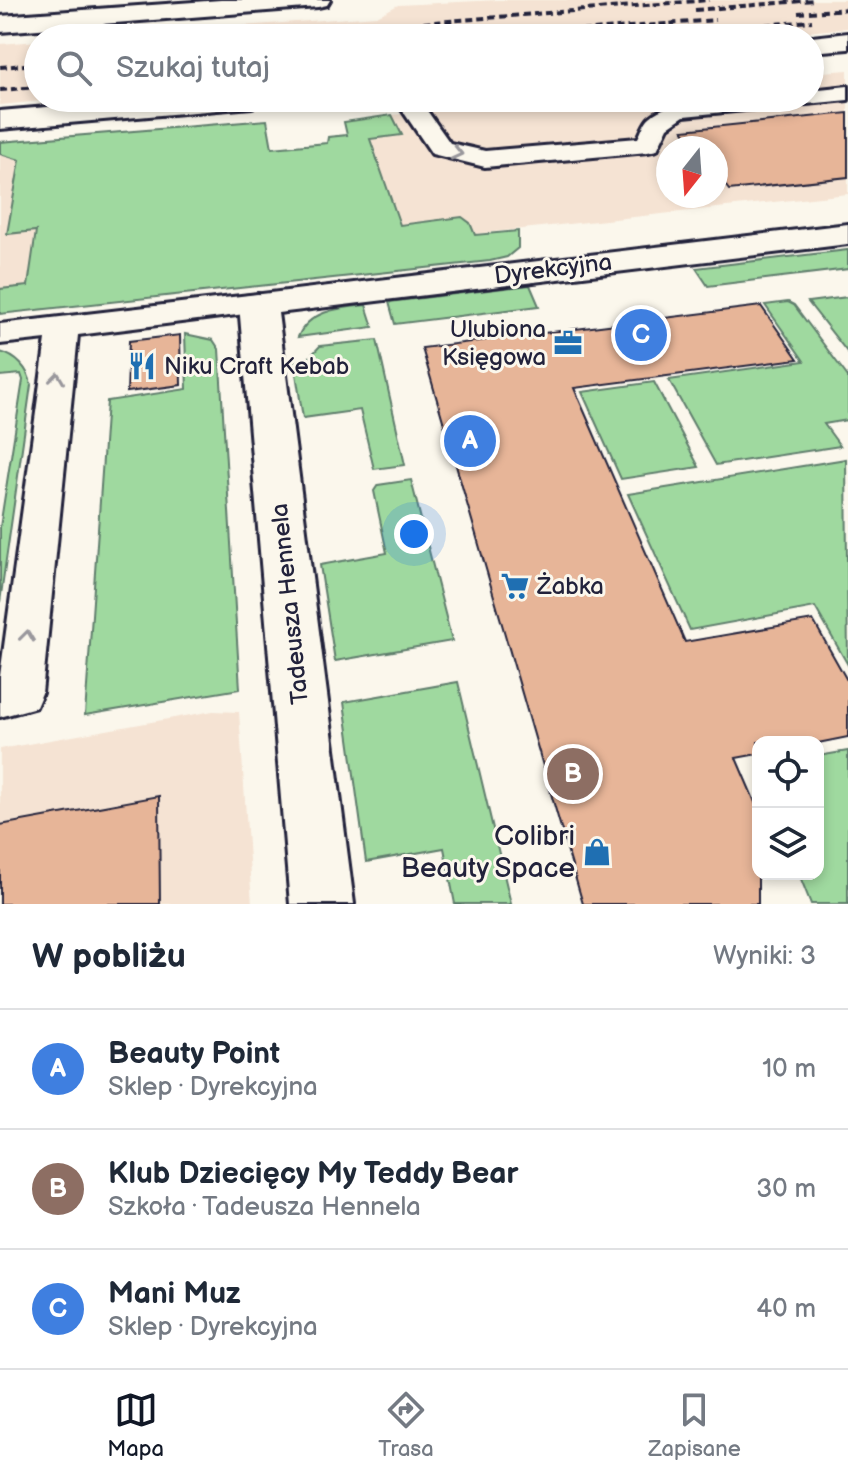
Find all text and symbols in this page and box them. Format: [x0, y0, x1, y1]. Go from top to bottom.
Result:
search box [24, 24, 824, 112]
icon: search [52, 46, 96, 90]
text: Szukaj tutaj [116, 50, 270, 86]
north arrow [656, 136, 728, 208]
one-way arrow [449, 144, 463, 161]
street label: Dyrekcyjna [492, 247, 614, 291]
pin: C [615, 305, 667, 365]
place label: Ulubiona Księgowa [442, 315, 546, 372]
office icon: Ulubiona Księgowa [553, 328, 583, 358]
restaurant icon: Niku Craft Kebab [127, 351, 157, 381]
place label: Niku Craft Kebab [164, 352, 349, 381]
one-way arrow [48, 371, 65, 385]
pin: A [444, 411, 496, 471]
street label: Tadeusza Hennela [265, 502, 315, 706]
your location [394, 514, 434, 554]
supermarket icon: Żabka [500, 571, 530, 601]
place label: Żabka [536, 572, 604, 601]
one-way arrow [18, 629, 35, 642]
map controls [752, 736, 824, 880]
button: locate [752, 736, 824, 808]
pin: B [547, 744, 599, 804]
button: layers [752, 808, 824, 880]
place label: Colibri Beauty Space [401, 820, 575, 885]
shop icon: Colibri Beauty Space [582, 837, 612, 867]
text: W pobliżu [32, 936, 186, 977]
text: Wyniki: 3 [713, 941, 816, 972]
text: Beauty Point [108, 1036, 280, 1072]
text: A [50, 1054, 66, 1085]
text: 10 m [762, 1054, 816, 1085]
text: Sklep · Dyrekcyjna [108, 1072, 318, 1103]
text: Klub Dziecięcy My Teddy Bear [108, 1156, 518, 1192]
text: B [49, 1174, 67, 1205]
text: 30 m [756, 1174, 816, 1205]
text: Szkoła · Tadeusza Hennela [108, 1192, 421, 1223]
text: Mani Muz [108, 1276, 241, 1312]
text: C [49, 1294, 67, 1325]
text: 40 m [756, 1294, 816, 1325]
text: Sklep · Dyrekcyjna [108, 1312, 318, 1343]
tab: Mapa [107, 1388, 164, 1463]
tab: Trasa [378, 1388, 434, 1463]
tab: Zapisane [648, 1388, 741, 1463]

